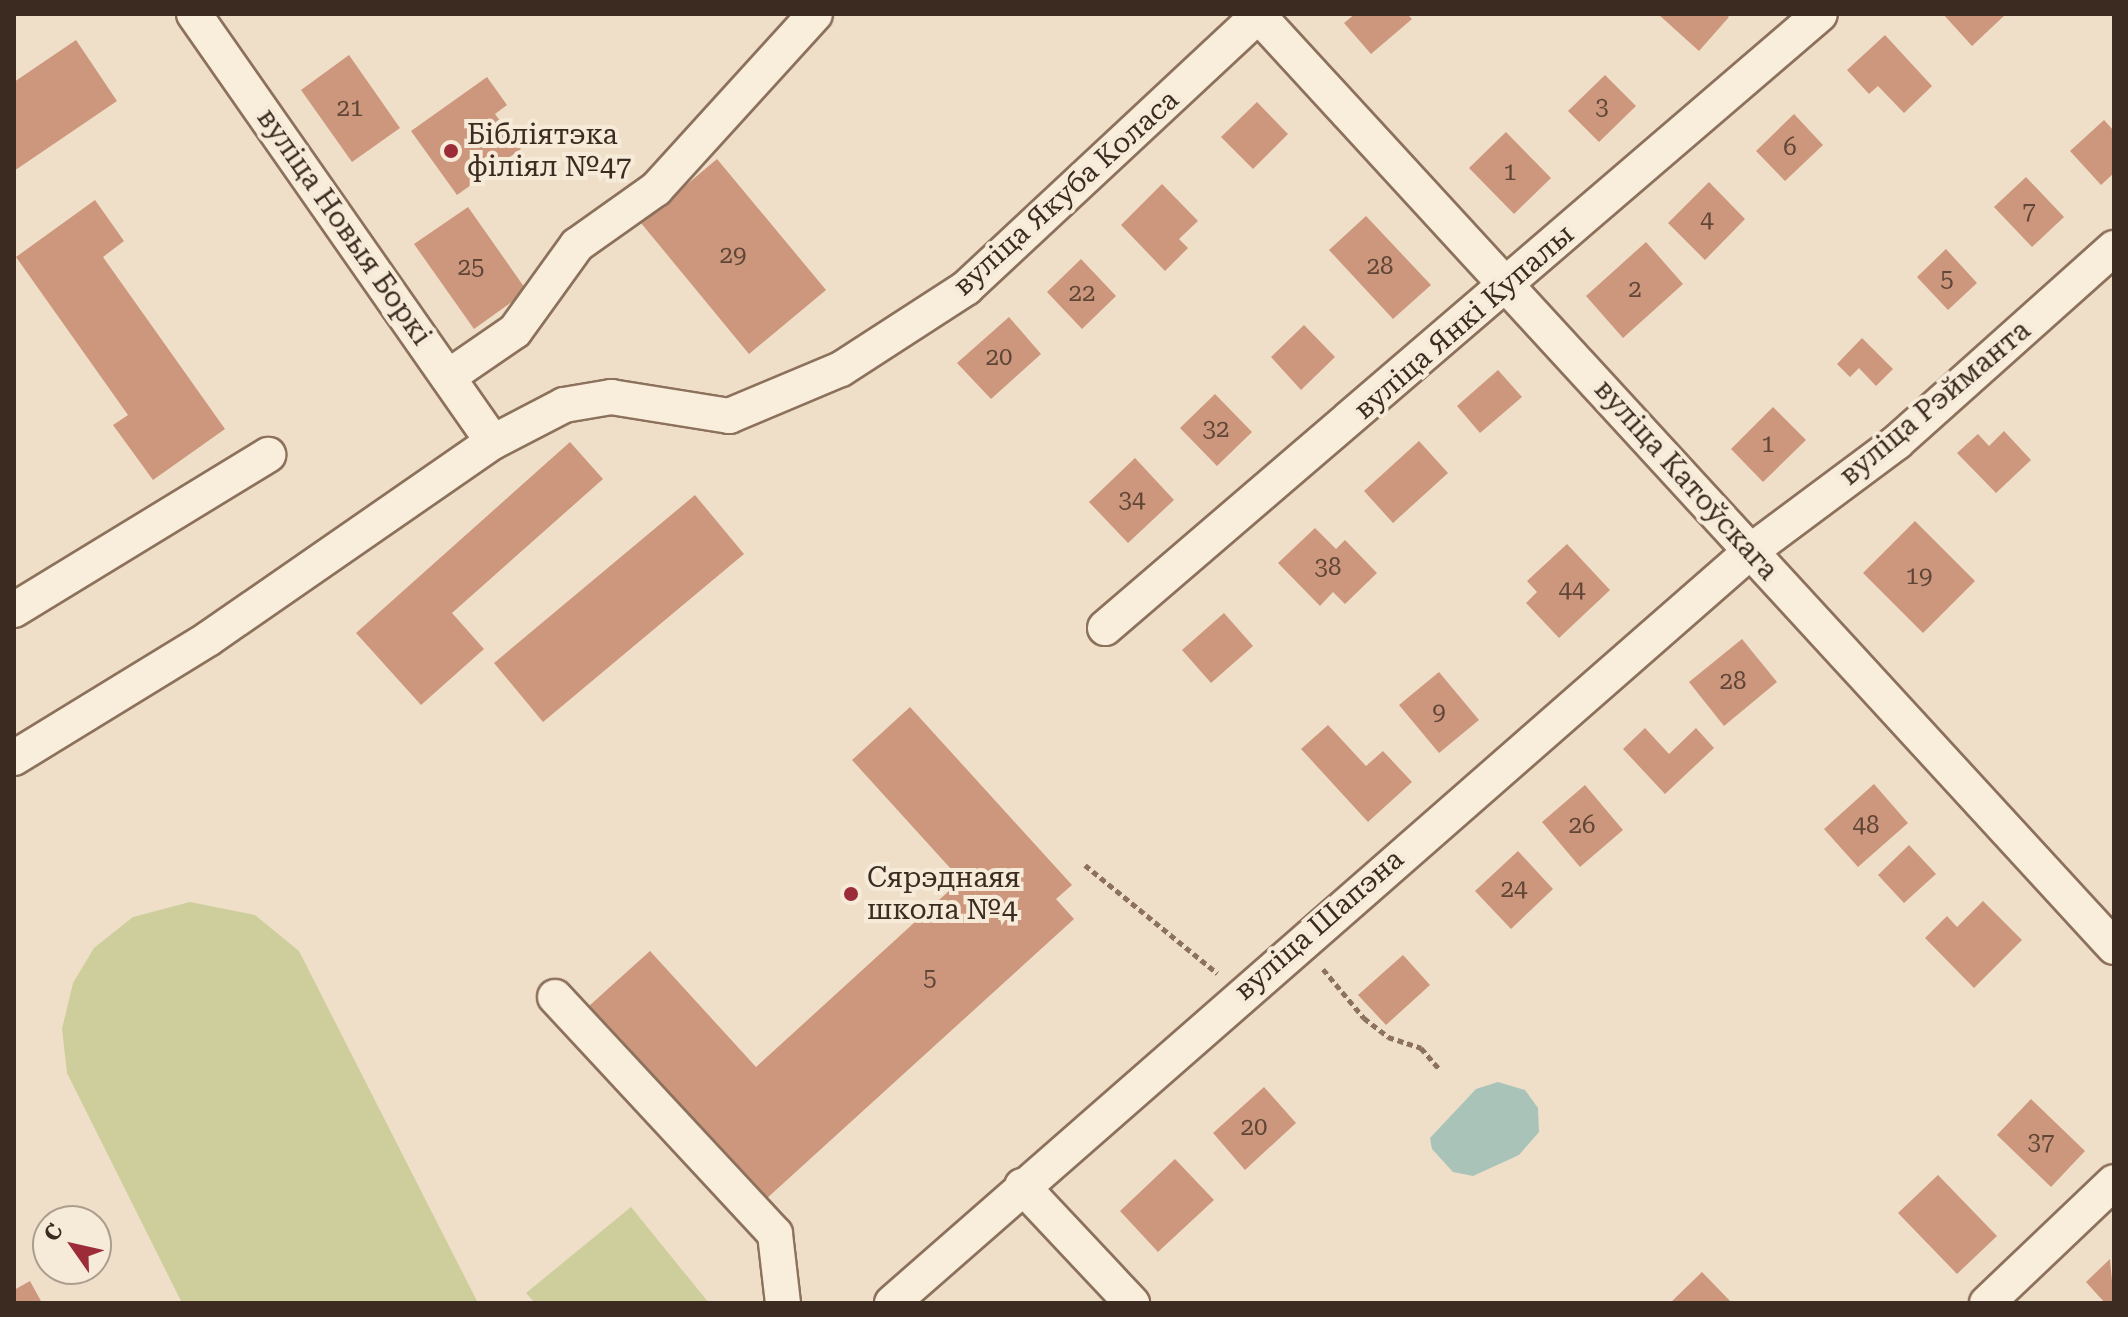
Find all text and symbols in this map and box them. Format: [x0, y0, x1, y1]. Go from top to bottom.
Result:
street label: вуліца Якуба Коласа [946, 83, 1186, 303]
house number: 3 [1595, 94, 1609, 122]
house number: 21 [337, 95, 363, 123]
street label: вуліца Новыя Боркі [250, 102, 438, 352]
place label: Бібліятэка філіял №47 [467, 118, 631, 184]
house number: 6 [1783, 134, 1797, 162]
marker: Бібліятэка філіял №47 [442, 142, 460, 160]
house number: 1 [1503, 159, 1517, 187]
house number: 7 [2022, 198, 2036, 226]
house number: 4 [1700, 207, 1714, 235]
street label: вуліца Янкі Купалы [1347, 218, 1581, 426]
house number: 29 [720, 242, 746, 270]
house number: 28 [1367, 253, 1393, 281]
house number: 25 [458, 254, 484, 282]
house number: 5 [1940, 266, 1954, 294]
house number: 2 [1628, 276, 1642, 304]
house number: 22 [1069, 280, 1095, 308]
street label: вуліца Рэйманта [1833, 314, 2037, 492]
house number: 20 [986, 344, 1012, 372]
street label: вуліца Катоўскага [1587, 373, 1785, 587]
house number: 32 [1203, 416, 1229, 444]
house number: 1 [1761, 431, 1775, 459]
house number: 34 [1119, 487, 1145, 515]
house number: 38 [1315, 554, 1341, 582]
house number: 19 [1906, 563, 1932, 591]
house number: 44 [1559, 577, 1585, 605]
house number: 28 [1720, 668, 1746, 696]
house number: 9 [1432, 699, 1446, 727]
house number: 26 [1569, 812, 1595, 840]
house number: 48 [1853, 812, 1879, 840]
street label: вуліца Шапэна [1228, 842, 1410, 1008]
place label: Сярэднаяя школа №4 [867, 861, 1020, 927]
house number: 24 [1501, 876, 1527, 904]
marker: Сярэднаяя школа №4 [842, 885, 860, 903]
house number: 5 [923, 965, 937, 993]
house number: 20 [1241, 1114, 1267, 1142]
house number: 37 [2028, 1129, 2054, 1157]
north arrow [32, 1205, 112, 1285]
text: С [39, 1219, 68, 1246]

